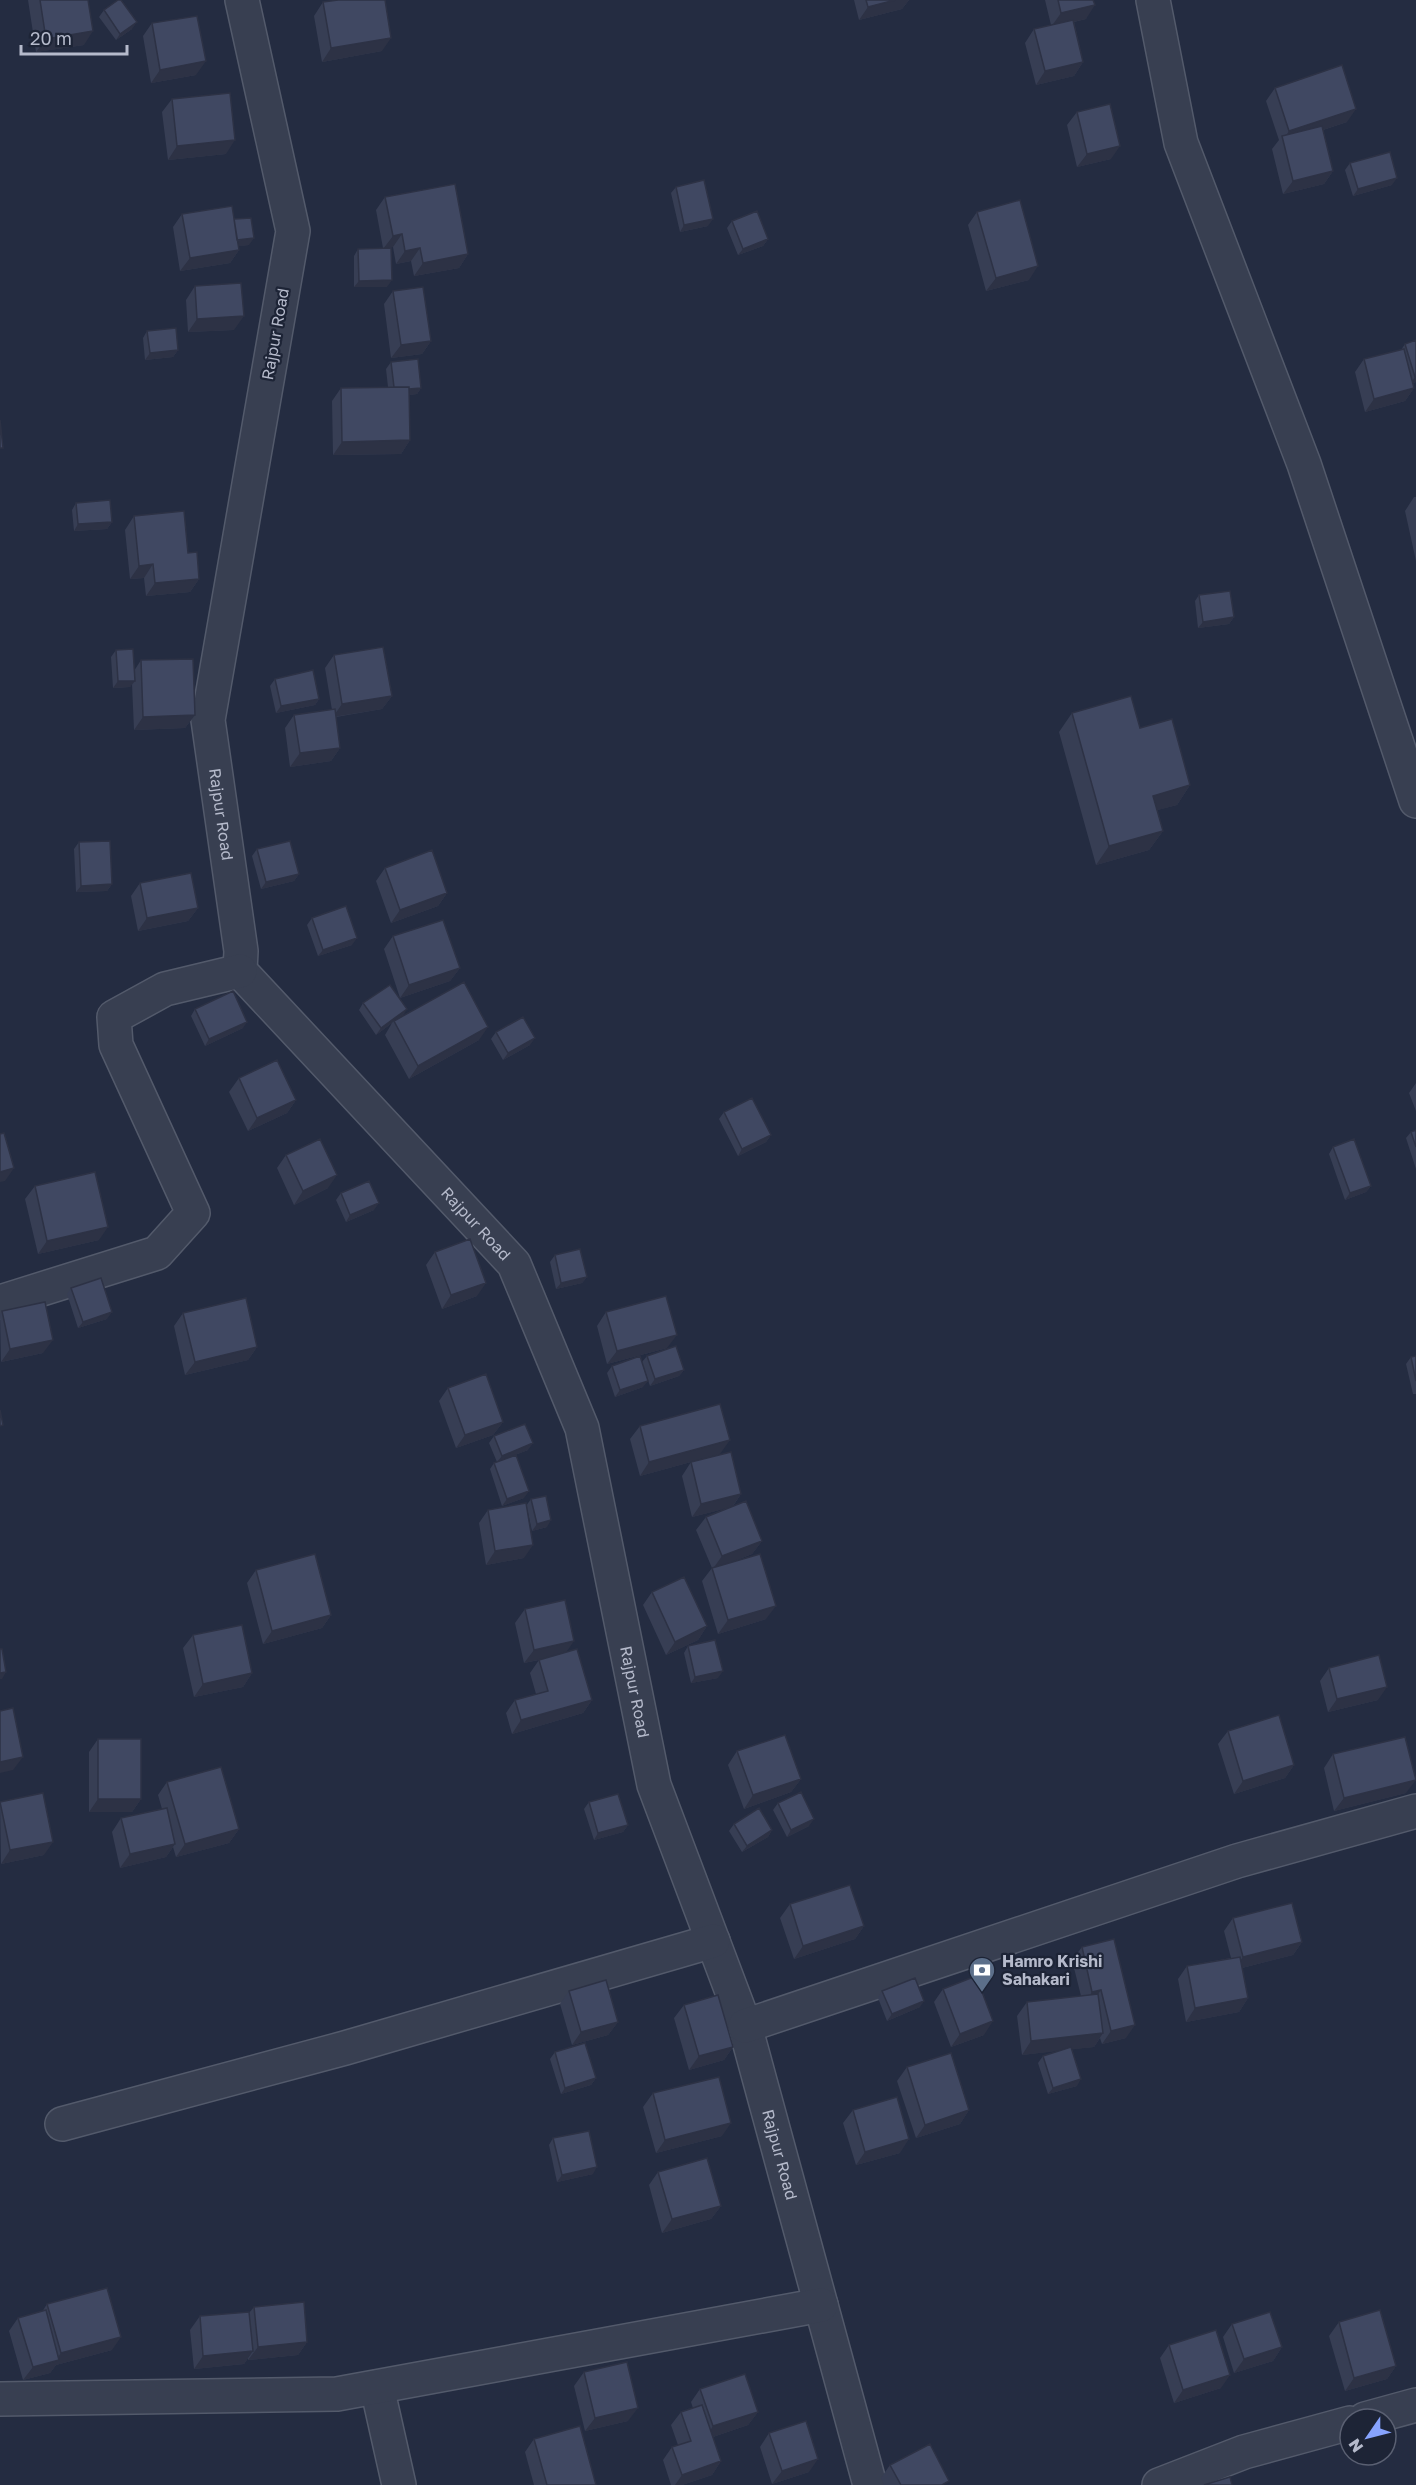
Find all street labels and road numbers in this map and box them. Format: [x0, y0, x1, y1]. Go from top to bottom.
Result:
street label: Rajpur Road [257, 286, 293, 382]
street label: Rajpur Road [205, 767, 238, 862]
street label: Rajpur Road [437, 1183, 515, 1264]
street label: Rajpur Road [616, 1644, 654, 1739]
street label: Rajpur Road [758, 2107, 802, 2202]

